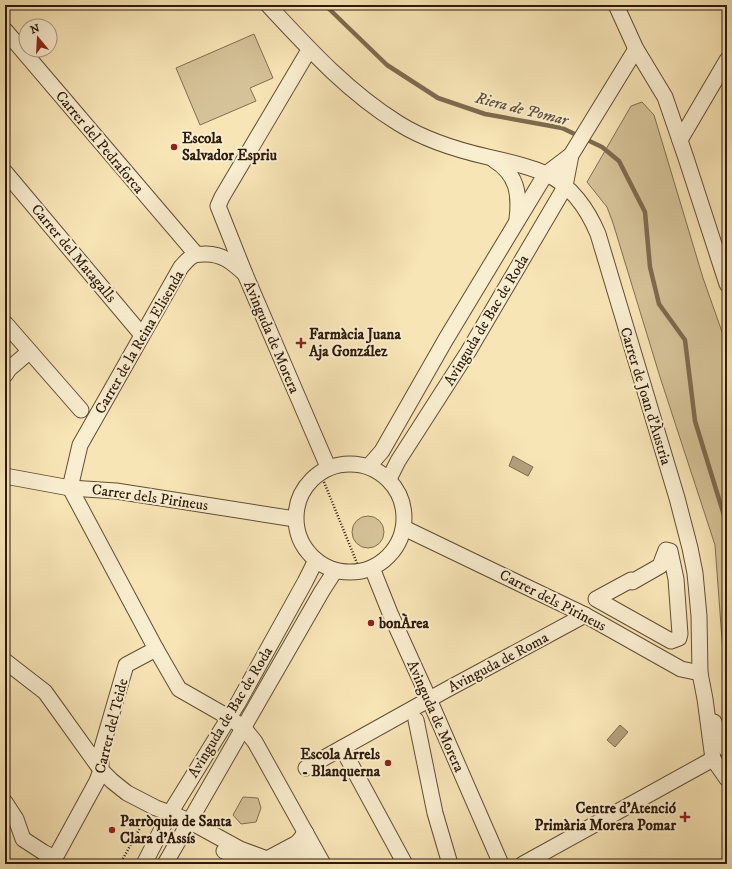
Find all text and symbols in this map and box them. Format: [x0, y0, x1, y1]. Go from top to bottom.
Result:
north arrow [18, 18, 58, 58]
text: N [29, 21, 42, 37]
street label: Carrer del Pedraforca [51, 87, 149, 198]
water label: Riera de Pomar [472, 88, 571, 130]
place label: Escola Salvador Espriu [182, 129, 278, 165]
marker: Escola Salvador Espriu [169, 142, 179, 152]
street label: Carrer del Matagalls [27, 200, 120, 306]
street label: Avinguda de Bac de Roda [440, 251, 533, 389]
street label: Carrer de la Reina Elisenda [91, 266, 189, 417]
street label: Avinguda de Morera [239, 278, 304, 397]
place label: Farmàcia Juana Aja González [308, 325, 401, 361]
street label: Carrer de Joan d'Àustria [616, 325, 677, 468]
marker: Farmàcia Juana Aja González [296, 338, 306, 348]
street label: Carrer dels Pirineus [91, 480, 209, 515]
street label: Carrer dels Pirineus [496, 565, 609, 636]
place label: bonÀrea [378, 613, 429, 633]
marker: bonÀrea [366, 618, 376, 628]
street label: Avinguda de Roma [445, 628, 552, 697]
street label: Avinguda de Bac de Roda [184, 643, 277, 781]
street label: Avinguda de Morera [402, 657, 469, 776]
street label: Carrer del Teide [90, 676, 133, 776]
place label: Escola Arrels - Blanquerna [300, 745, 381, 782]
marker: Escola Arrels - Blanquerna [383, 758, 393, 768]
place label: Centre d'Atenció Primària Morera Pomar [535, 799, 677, 835]
marker: Centre d'Atenció Primària Morera Pomar [679, 811, 691, 823]
place label: Parròquia de Santa Clara d'Assís [120, 812, 232, 848]
marker: Parròquia de Santa Clara d'Assís [107, 825, 117, 835]

